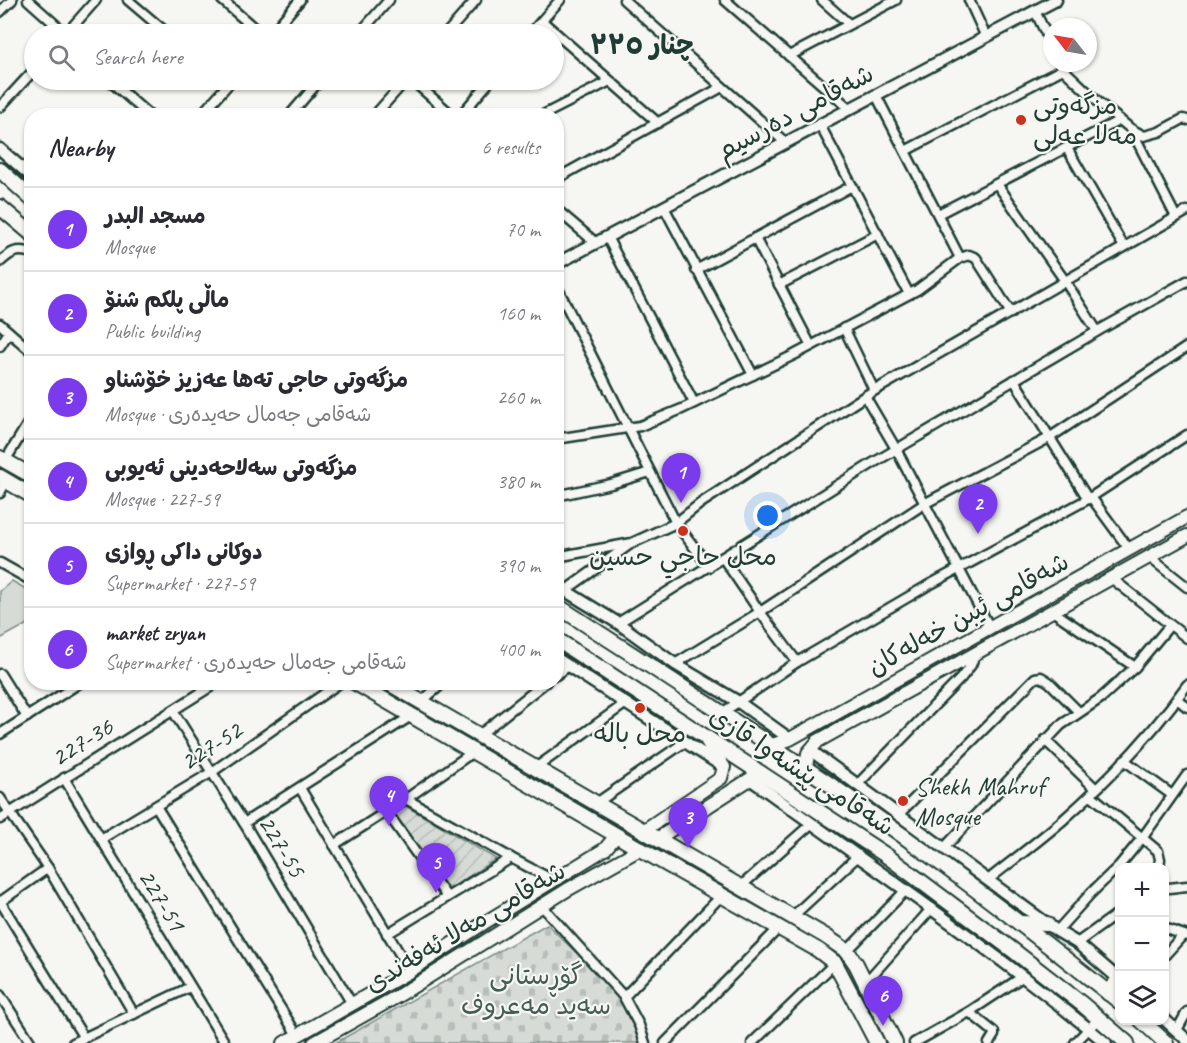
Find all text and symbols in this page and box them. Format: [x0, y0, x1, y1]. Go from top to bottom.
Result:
north arrow [1043, 18, 1097, 72]
search box [24, 24, 564, 90]
district label: چنار ٣٣٥ [590, 28, 694, 62]
icon: search [45, 41, 78, 74]
text: Search here [93, 43, 183, 71]
street label: شەقامی دەرسیم [711, 57, 881, 170]
place label: مزگەوتی مەلا عەلی [1033, 89, 1137, 152]
marker: مزگەوتی مەلا عەلی [1014, 113, 1028, 127]
text: Nearby [48, 131, 113, 164]
text: 6 results [481, 135, 540, 160]
text: مسجد البدر [105, 202, 206, 230]
text: 1 [63, 217, 72, 242]
text: 70 m [506, 217, 540, 242]
text: Mosque [105, 235, 155, 260]
text: ماڵی پلکم شنۆ [105, 286, 229, 314]
text: 2 [63, 301, 72, 326]
text: 160 m [497, 301, 540, 326]
text: Public building [105, 319, 200, 344]
text: مزگەوتی حاجی تەها عەزیز خۆشناو [105, 366, 408, 394]
text: 3 [63, 385, 72, 410]
text: 260 m [497, 385, 540, 410]
text: Mosque · شەقامی جەمال حەیدەری [105, 402, 371, 427]
text: مزگەوتی سەلاحەدینی ئەیوبی [105, 454, 357, 482]
pin: 1 [662, 454, 700, 503]
text: 4 [63, 469, 72, 494]
text: 380 m [497, 469, 540, 494]
pin: 2 [958, 484, 998, 534]
text: Mosque · 227-59 [105, 487, 220, 512]
your location [753, 501, 782, 530]
marker: محل حاجي حسین [676, 524, 690, 538]
text: دوکانی داکی ڕوازی [105, 538, 262, 566]
place label: محل حاجي حسین [589, 540, 777, 579]
street label: شەقامی ئیبن خەلەکان [861, 545, 1075, 683]
text: 5 [63, 553, 72, 578]
text: 390 m [497, 553, 540, 578]
text: Supermarket · 227-59 [105, 571, 255, 596]
text: market zryan [105, 619, 205, 647]
text: 6 [63, 637, 72, 662]
text: 400 m [497, 637, 540, 662]
text: Supermarket · شەقامی جەمال حەیدەری [105, 650, 407, 675]
street label: شەقامی پێشەوا قازی [703, 699, 901, 843]
marker: محل باله [633, 701, 647, 715]
street label: 227-36 [45, 710, 120, 774]
street label: 227-52 [174, 713, 250, 778]
place label: محل باله [594, 717, 686, 750]
place label: Shekh Mahruf Mosque [915, 770, 1050, 833]
pin: 4 [370, 776, 408, 826]
marker: Shekh Mahruf Mosque [896, 794, 910, 808]
pin: 3 [668, 798, 708, 848]
street label: 227-55 [251, 809, 314, 884]
pin: 5 [416, 844, 456, 893]
street label: شەقامی مەلا ئەفەندی [358, 854, 572, 1000]
street label: 227-51 [131, 863, 194, 938]
map controls [1115, 863, 1169, 1025]
button: + [1115, 863, 1169, 917]
button: − [1115, 917, 1169, 971]
park label: گۆڕستانی سەید مەعروف [461, 959, 611, 1022]
button: layers [1115, 971, 1169, 1025]
pin: 6 [864, 976, 902, 1026]

